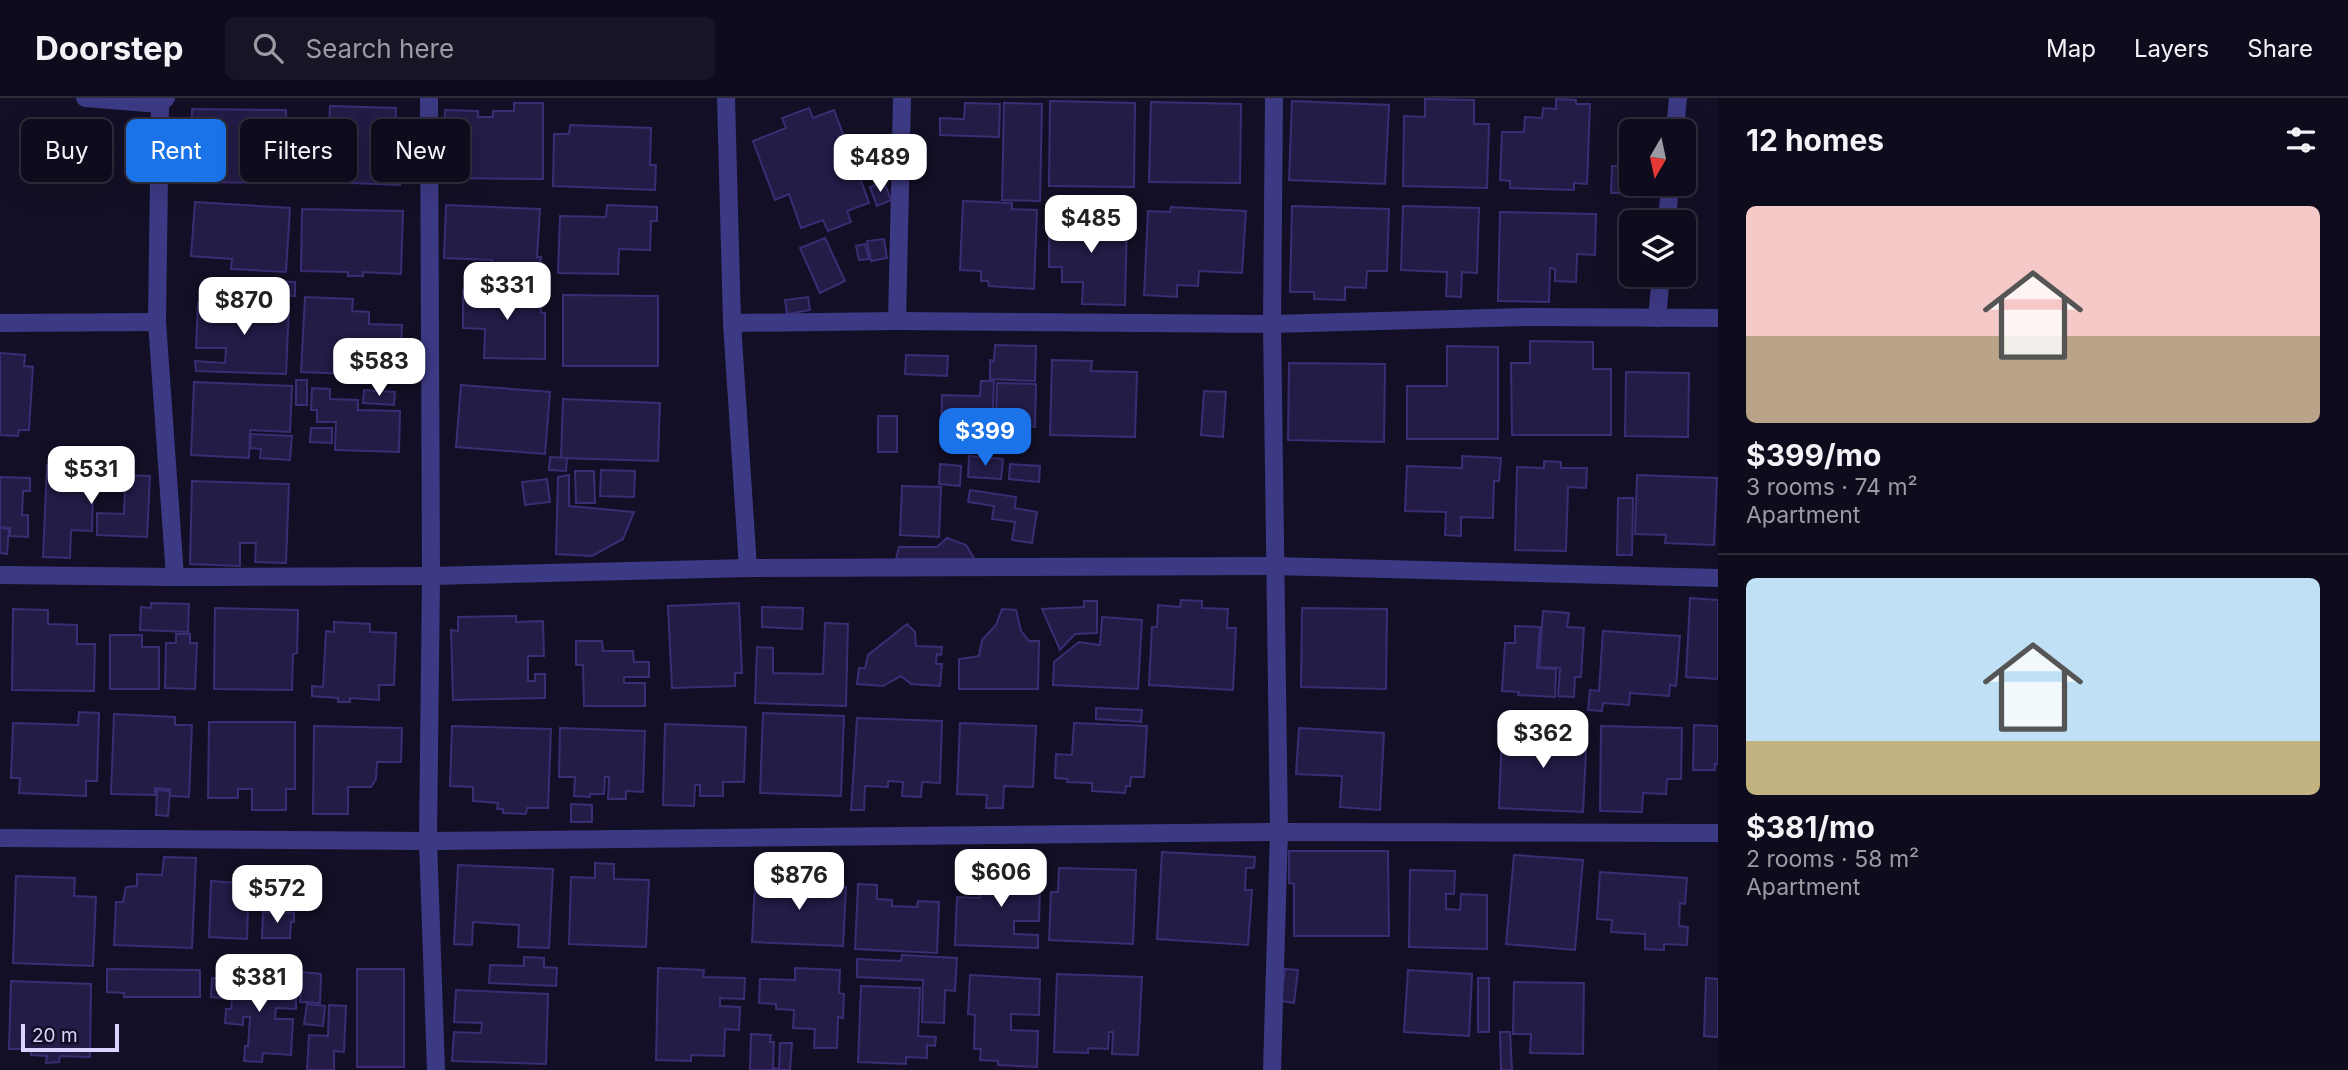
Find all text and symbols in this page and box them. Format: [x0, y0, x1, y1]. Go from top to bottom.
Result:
search box [225, 17, 715, 80]
text: Doorstep [35, 28, 183, 68]
icon: search [249, 29, 287, 67]
text: Search here [305, 33, 454, 64]
text: Map [2046, 34, 2096, 63]
text: Layers [2134, 34, 2209, 63]
text: Share [2247, 34, 2313, 63]
chip: Buy [21, 119, 112, 182]
chip: Rent [126, 119, 226, 182]
chip: Filters [240, 119, 357, 182]
chip: New [371, 119, 470, 182]
north arrow [1619, 119, 1696, 196]
map controls [1619, 119, 1696, 287]
icon: filters [2282, 121, 2320, 159]
text: 12 homes [1746, 122, 1884, 158]
pin: $489 [839, 134, 921, 194]
text: $489 [850, 143, 910, 171]
pin: $485 [1050, 195, 1132, 255]
text: $485 [1061, 204, 1121, 232]
button: layers [1619, 210, 1696, 287]
icon: home [1970, 252, 2096, 378]
pin: $331 [466, 262, 548, 322]
text: $331 [480, 271, 534, 299]
pin: $870 [203, 278, 285, 337]
text: $870 [215, 286, 273, 314]
pin: $583 [338, 338, 420, 398]
text: $583 [349, 347, 409, 375]
pin: $399 [944, 408, 1026, 468]
text: $399 [955, 417, 1015, 445]
text: $399/mo [1746, 437, 1881, 473]
pin: $531 [50, 446, 132, 506]
text: $531 [64, 455, 118, 483]
text: 3 rooms · 74 m² [1746, 473, 1918, 501]
text: Apartment [1746, 501, 1860, 529]
icon: home [1970, 624, 2096, 750]
pin: $362 [1502, 710, 1584, 770]
text: $362 [1513, 719, 1573, 747]
text: $381/mo [1746, 809, 1875, 845]
text: 2 rooms · 58 m² [1746, 845, 1919, 873]
pin: $606 [960, 850, 1042, 909]
pin: $876 [758, 852, 840, 912]
text: $606 [971, 858, 1031, 886]
text: $876 [770, 861, 828, 889]
pin: $572 [236, 866, 318, 925]
text: Apartment [1746, 873, 1860, 901]
text: $572 [248, 874, 306, 902]
pin: $381 [218, 954, 300, 1014]
text: $381 [232, 963, 286, 991]
scale bar [21, 1021, 119, 1053]
text: 20 m [32, 1024, 78, 1047]

